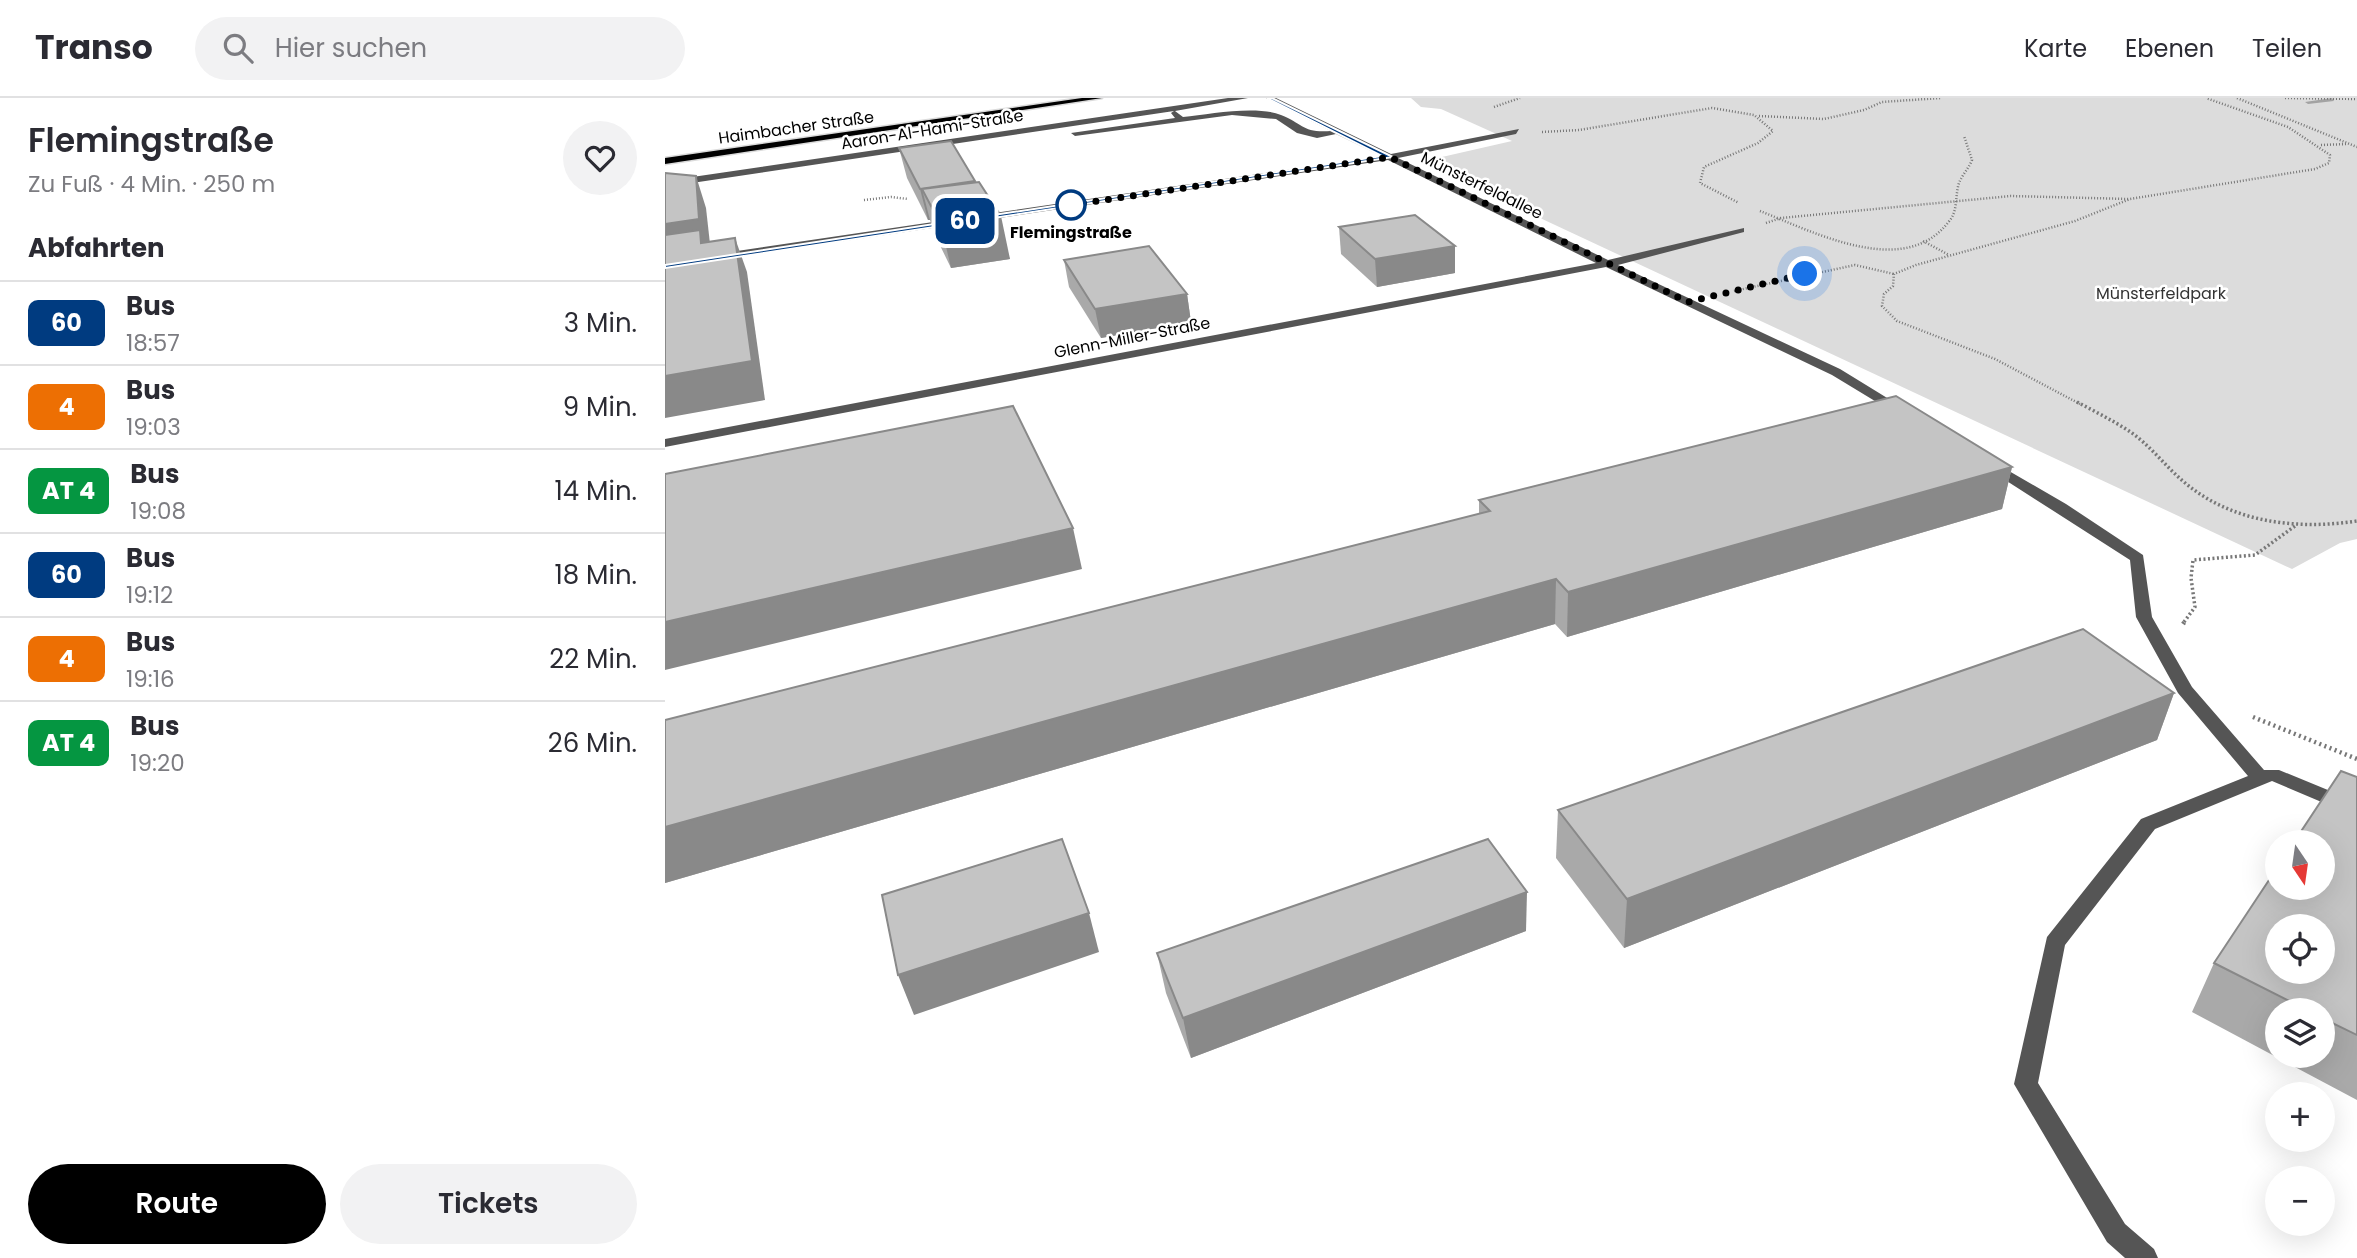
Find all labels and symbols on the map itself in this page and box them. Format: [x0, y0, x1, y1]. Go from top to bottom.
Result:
street label: Aaron-Al-Hami-Straße [839, 104, 1025, 155]
street label: Haimbacher Straße [717, 105, 875, 150]
street label: Münsterfeldallee [1417, 146, 1547, 225]
marker: Flemingstraße [1056, 190, 1086, 220]
line badge: 60 [933, 198, 997, 244]
place label: Flemingstraße [1010, 221, 1132, 244]
your location [1787, 256, 1822, 291]
park label: Münsterfeldpark [2096, 282, 2227, 305]
street label: Glenn-Miller-Straße [1052, 311, 1212, 364]
north arrow [2265, 830, 2335, 900]

